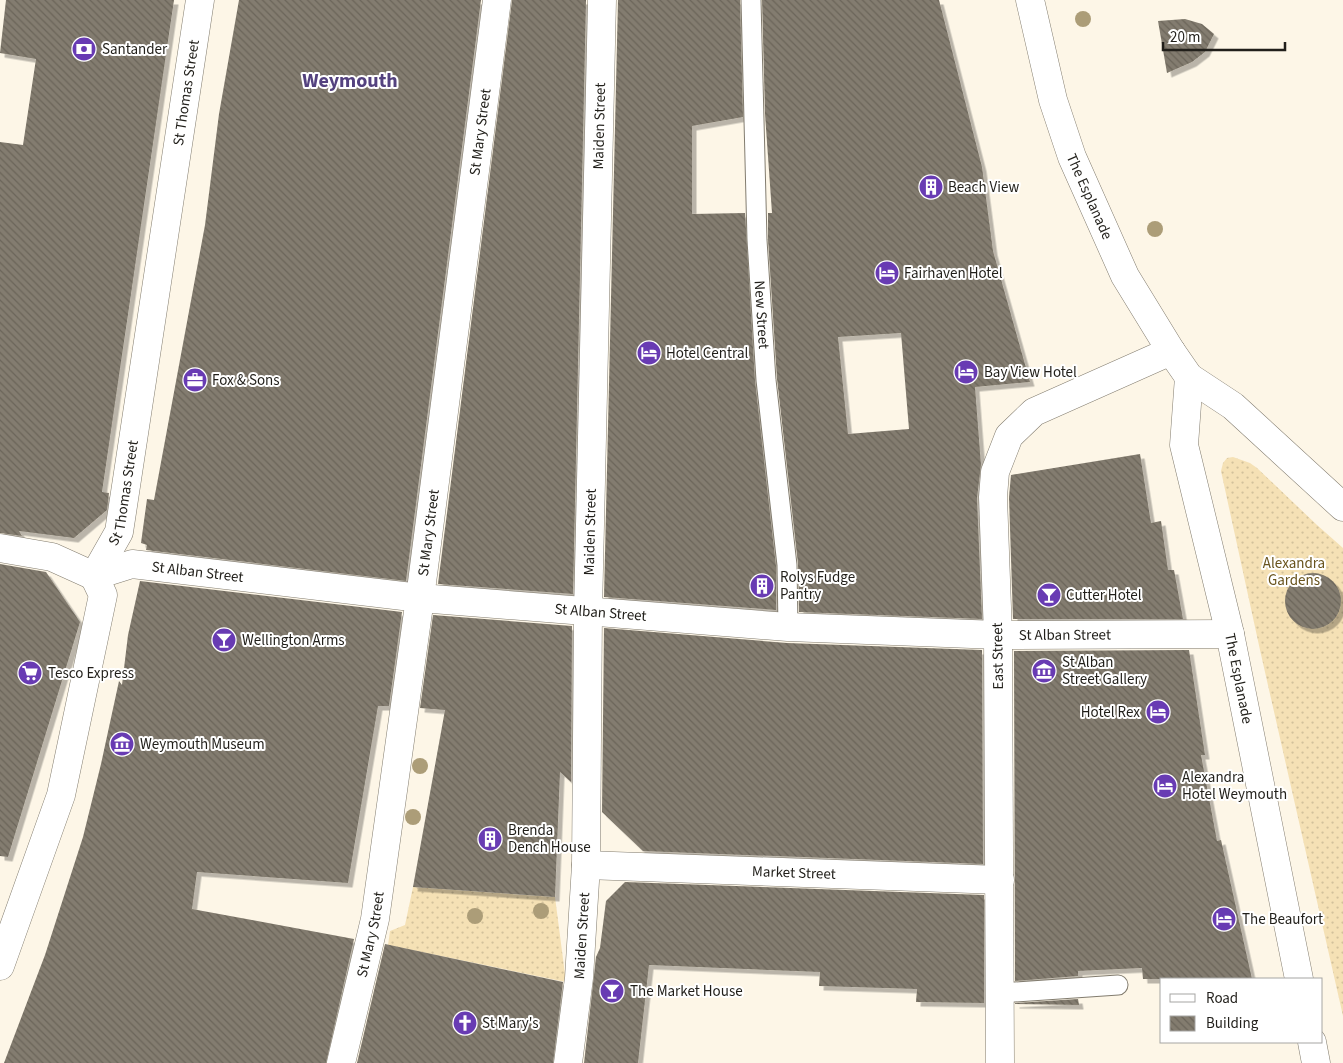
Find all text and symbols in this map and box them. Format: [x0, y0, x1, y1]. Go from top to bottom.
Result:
scale bar [1163, 20, 1286, 52]
text: 20 m [1170, 27, 1200, 48]
bank icon: Santander [71, 36, 97, 62]
street label: St Thomas Street [167, 38, 204, 147]
place label: Santander [102, 39, 168, 60]
district label: Weymouth [302, 67, 398, 95]
street label: Maiden Street [588, 82, 611, 170]
street label: St Mary Street [464, 87, 496, 177]
street label: The Esplanade [1061, 150, 1118, 243]
building icon: Beach View [918, 174, 944, 200]
place label: Beach View [948, 177, 1020, 198]
hotel icon: Fairhaven Hotel [874, 260, 900, 286]
place label: Fairhaven Hotel [904, 263, 1003, 284]
street label: New Street [749, 280, 774, 350]
hotel icon: Hotel Central [636, 340, 662, 366]
place label: Hotel Central [666, 343, 748, 364]
hotel icon: Bay View Hotel [953, 359, 979, 385]
place label: Bay View Hotel [984, 362, 1077, 383]
office icon: Fox & Sons [182, 367, 208, 393]
place label: Fox & Sons [212, 370, 280, 391]
street label: St Thomas Street [103, 439, 143, 549]
street label: St Mary Street [412, 488, 444, 577]
street label: Maiden Street [578, 488, 601, 576]
park label: Alexandra Gardens [1263, 553, 1325, 591]
street label: St Alban Street [151, 556, 245, 588]
place label: Rolys Fudge Pantry [780, 567, 855, 605]
building icon: Rolys Fudge Pantry [749, 573, 775, 599]
bar icon: Cutter Hotel [1036, 582, 1062, 608]
place label: Cutter Hotel [1066, 585, 1142, 606]
street label: St Alban Street [554, 598, 647, 626]
street label: East Street [987, 622, 1009, 690]
street label: St Alban Street [1019, 624, 1111, 645]
bar icon: Wellington Arms [211, 627, 237, 653]
place label: Wellington Arms [242, 630, 345, 651]
street label: The Esplanade [1220, 631, 1258, 726]
place label: St Alban Street Gallery [1062, 652, 1147, 690]
museum icon: St Alban Street Gallery [1031, 658, 1057, 684]
supermarket icon: Tesco Express [17, 660, 43, 686]
place label: Tesco Express [48, 663, 134, 684]
hotel icon: Hotel Rex [1145, 699, 1171, 725]
place label: Hotel Rex [1081, 702, 1140, 723]
museum icon: Weymouth Museum [109, 731, 135, 757]
place label: Weymouth Museum [140, 734, 265, 755]
place label: Alexandra Hotel Weymouth [1182, 767, 1287, 805]
hotel icon: Alexandra Hotel Weymouth [1152, 773, 1178, 799]
place label: Brenda Dench House [508, 820, 591, 858]
building icon: Brenda Dench House [477, 826, 503, 852]
street label: Market Street [752, 861, 836, 885]
street label: St Mary Street [351, 890, 389, 980]
street label: Maiden Street [568, 892, 595, 980]
hotel icon: The Beaufort [1211, 906, 1237, 932]
place label: The Beaufort [1242, 909, 1323, 930]
bar icon: The Market House [599, 978, 625, 1004]
legend [1160, 978, 1323, 1043]
place label: The Market House [630, 981, 743, 1002]
text: Road [1206, 988, 1238, 1009]
church icon: St Mary's [452, 1010, 478, 1036]
place label: St Mary's [482, 1013, 539, 1034]
text: Building [1206, 1013, 1259, 1034]

